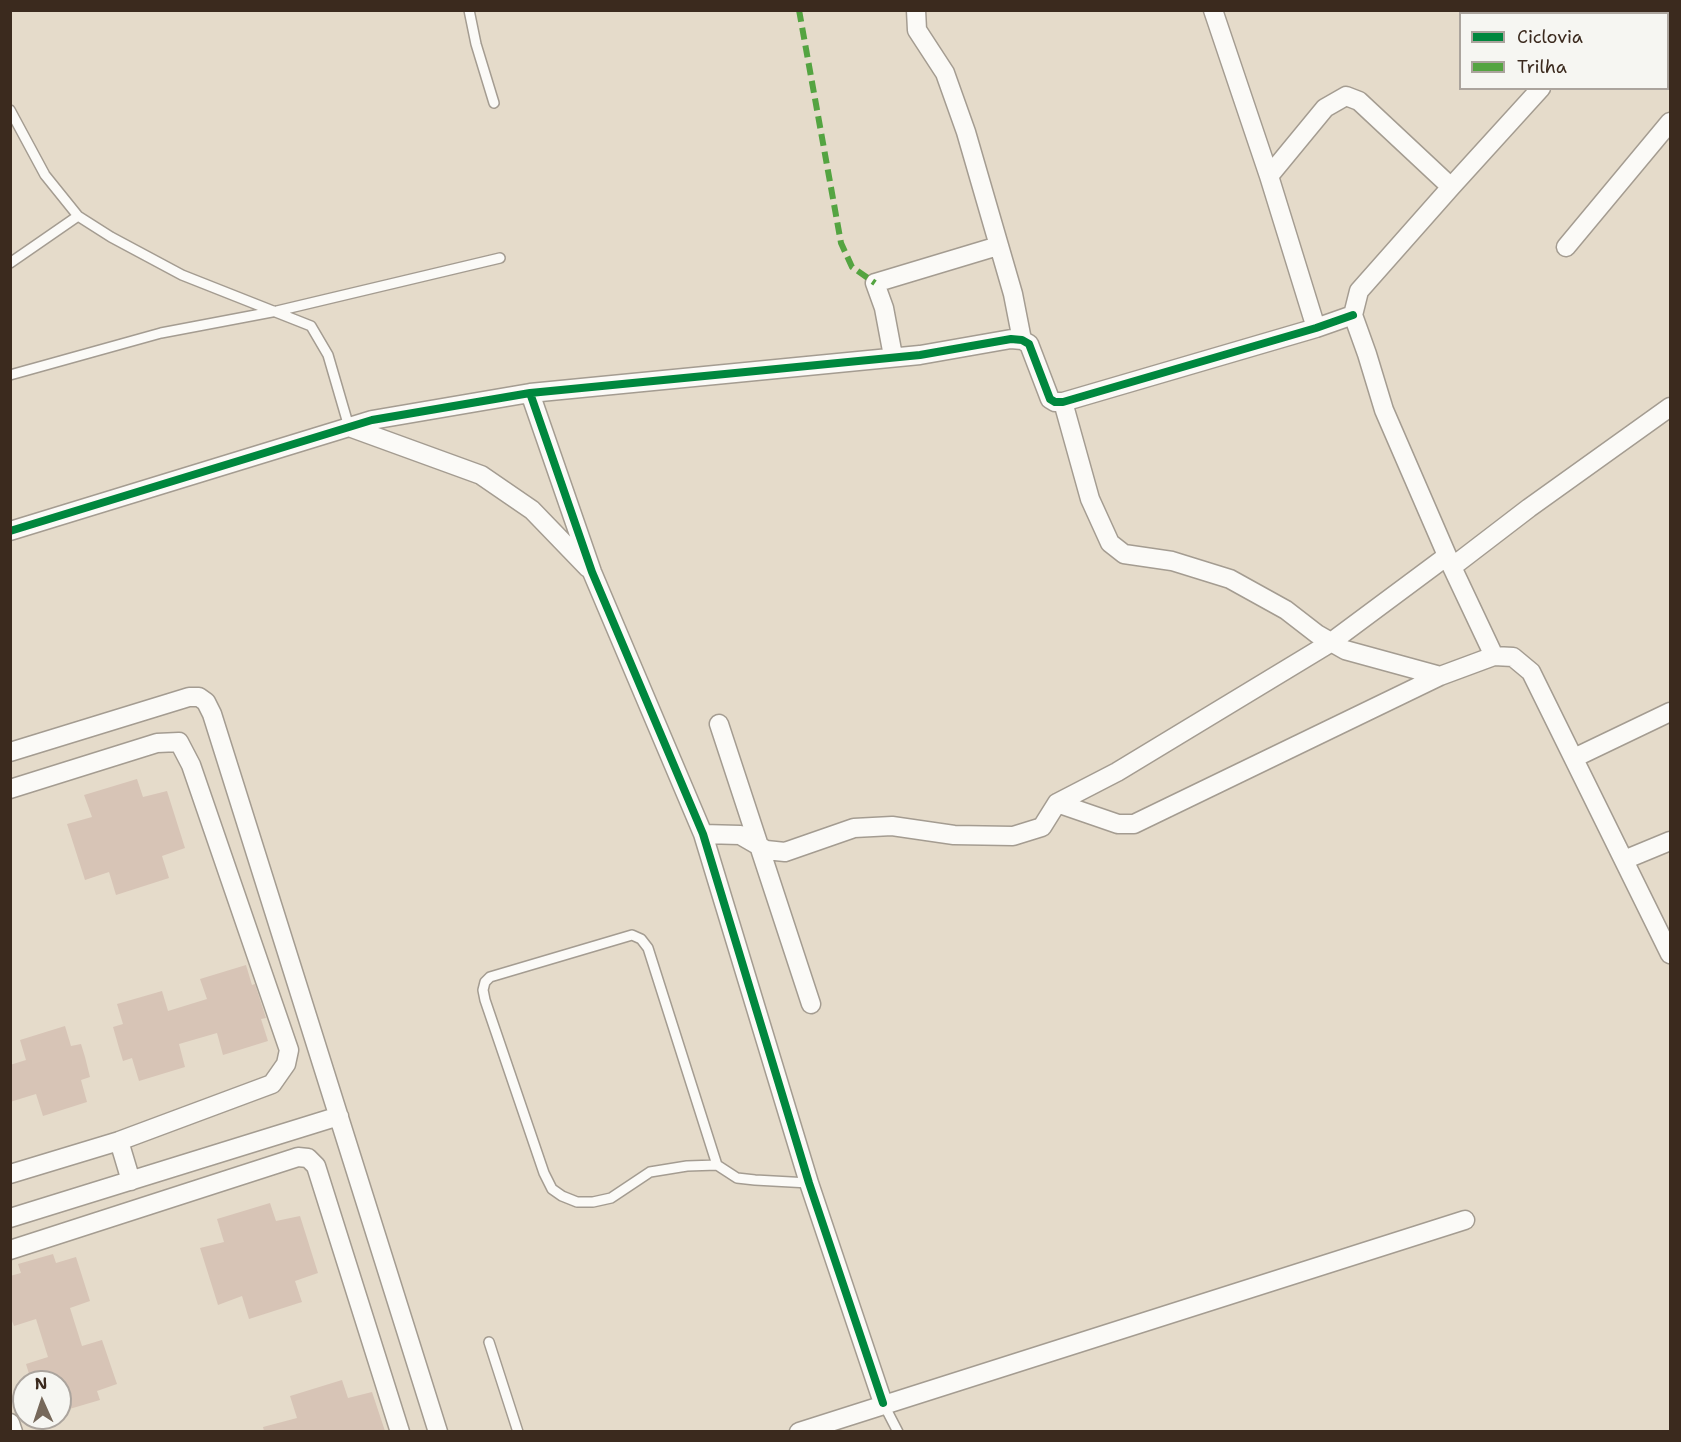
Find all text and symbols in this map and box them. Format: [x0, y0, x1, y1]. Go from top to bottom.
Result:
legend [1459, 12, 1669, 90]
text: Ciclovia [1517, 25, 1583, 49]
text: Trilha [1517, 55, 1567, 79]
north arrow [12, 1370, 72, 1430]
text: N [34, 1373, 48, 1394]

